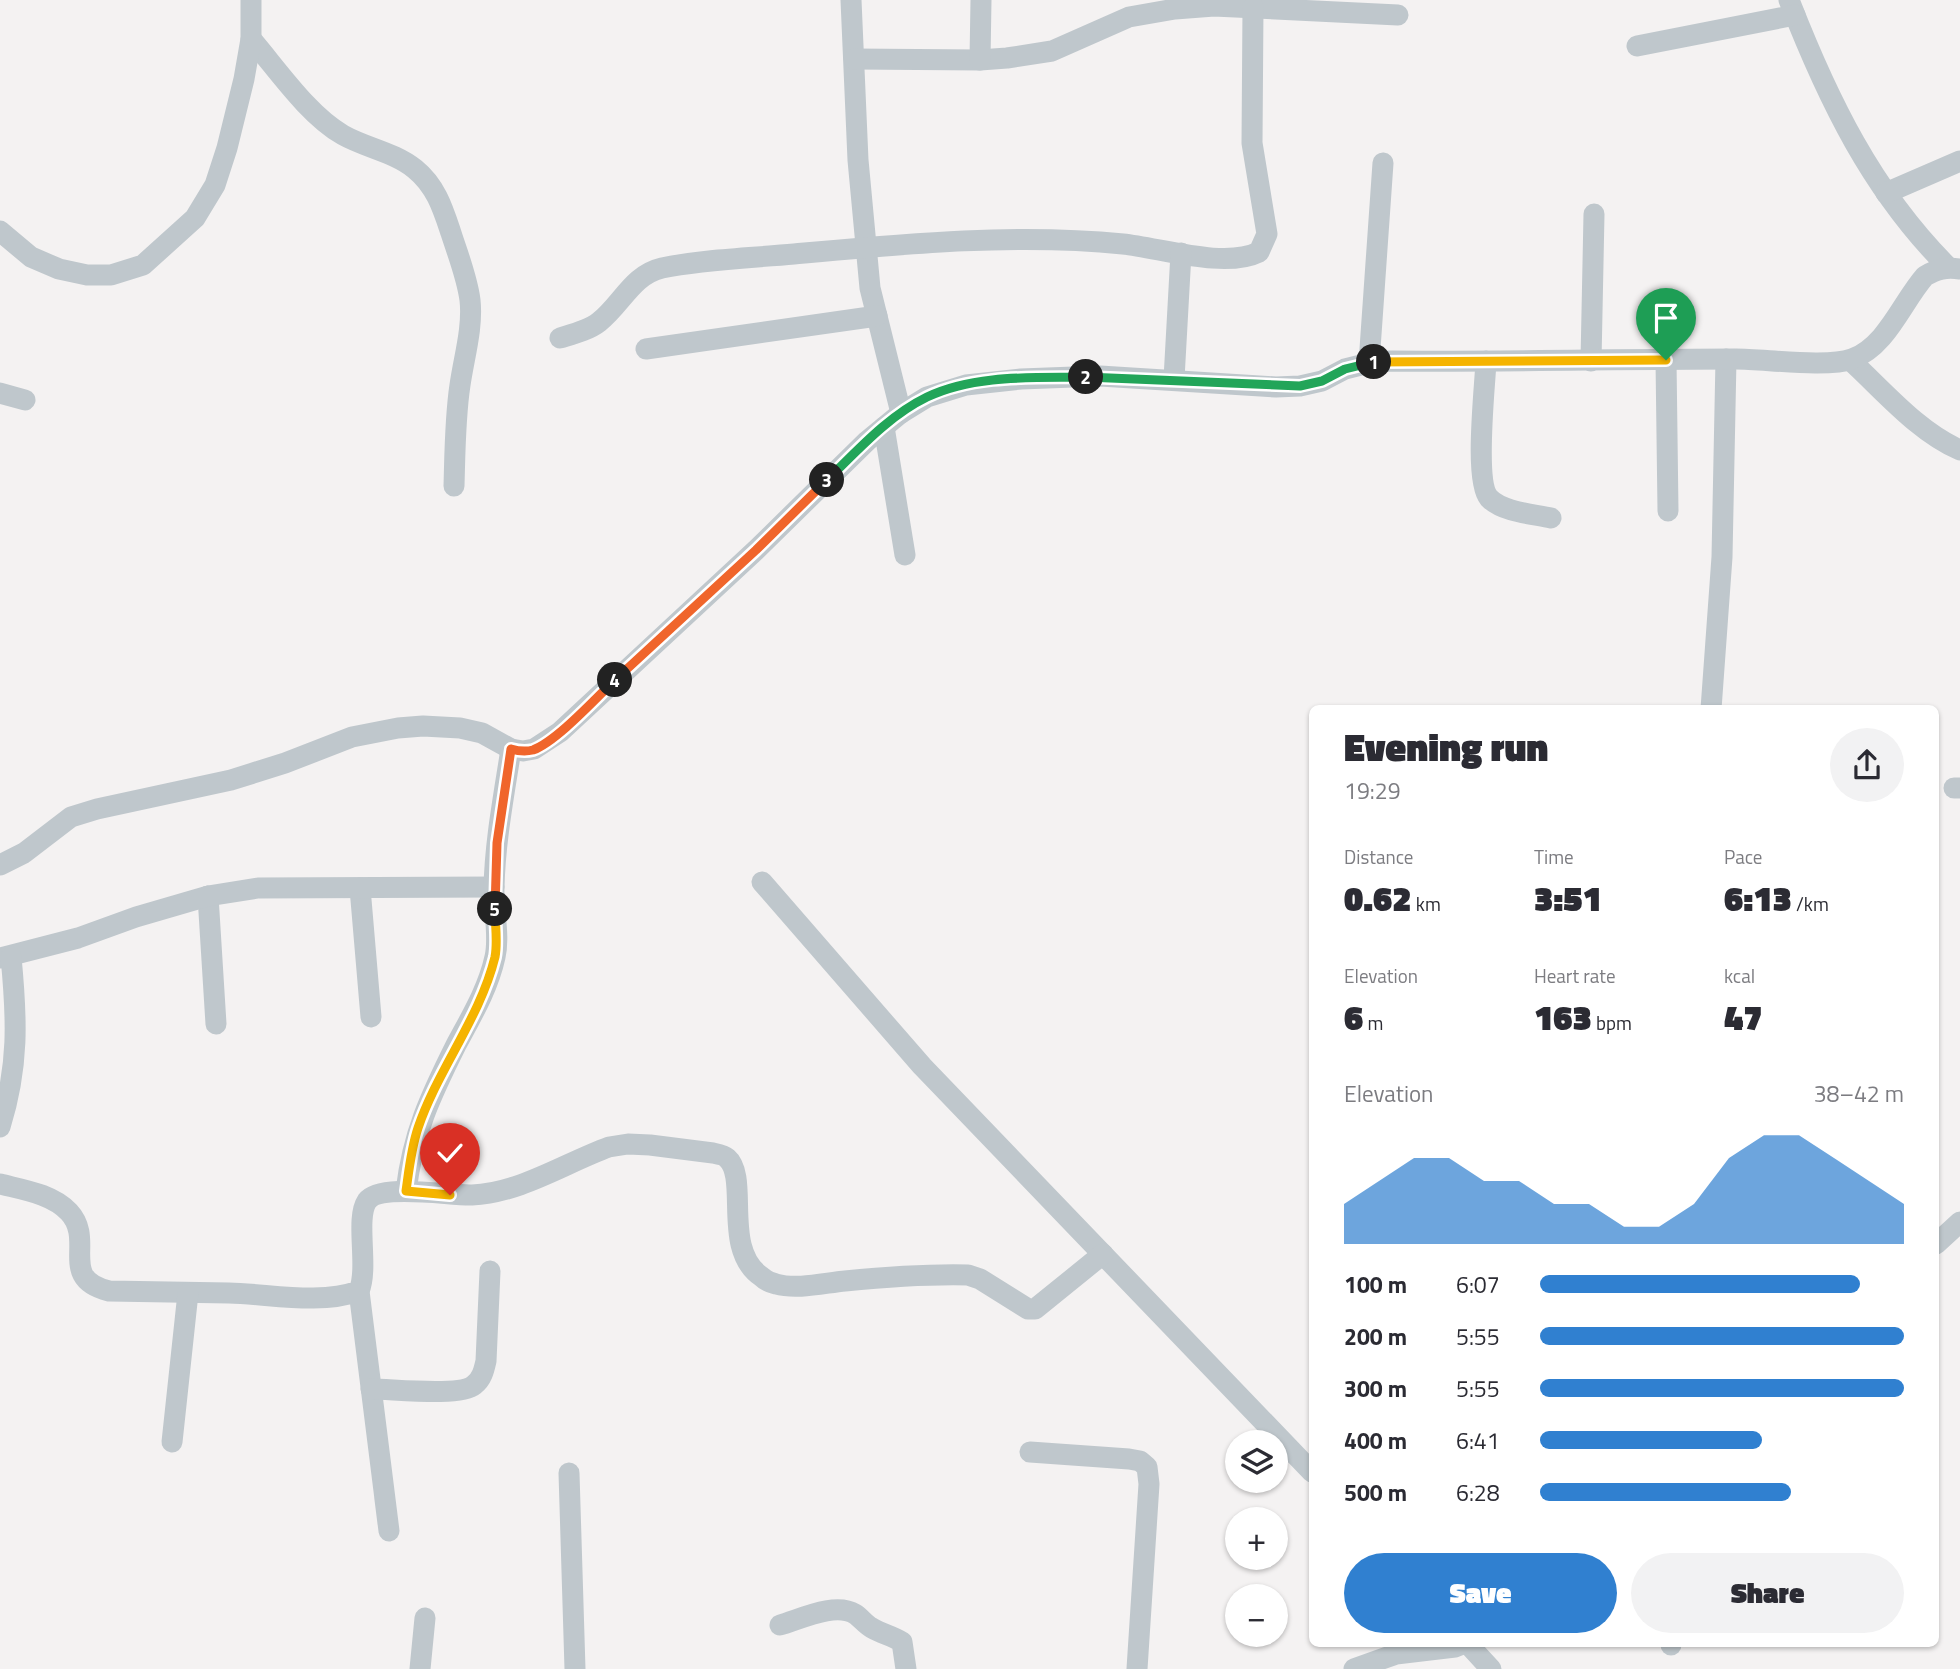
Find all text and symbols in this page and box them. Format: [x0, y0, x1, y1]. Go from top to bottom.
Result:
pin [1636, 288, 1696, 360]
icon: arrive [1647, 299, 1685, 337]
pin: 1 [1356, 344, 1392, 380]
text: 1 [1368, 347, 1379, 376]
pin: 2 [1068, 360, 1104, 394]
text: 2 [1080, 362, 1091, 391]
pin: 3 [810, 462, 844, 498]
text: 3 [821, 465, 832, 494]
pin: 4 [598, 662, 632, 698]
text: 4 [609, 665, 620, 694]
text: Evening run [1344, 718, 1548, 776]
button: share [1830, 728, 1904, 802]
text: 19:29 [1344, 773, 1401, 808]
text: Distance [1344, 842, 1413, 871]
text: Time [1534, 842, 1574, 871]
text: Pace [1724, 842, 1762, 871]
text: 0.62 [1344, 871, 1412, 925]
text: 3:51 [1534, 871, 1602, 925]
text: 6:13 [1724, 871, 1792, 925]
text: km [1412, 889, 1441, 918]
text: /km [1792, 889, 1829, 918]
pin: 5 [477, 892, 512, 926]
text: 5 [489, 894, 500, 923]
text: Elevation [1344, 961, 1418, 990]
text: Heart rate [1534, 961, 1616, 990]
text: kcal [1724, 961, 1755, 990]
text: 6 [1344, 990, 1363, 1044]
text: 163 [1534, 990, 1592, 1044]
text: 47 [1724, 990, 1763, 1044]
text: m [1363, 1008, 1383, 1037]
text: bpm [1592, 1008, 1632, 1037]
text: Elevation [1344, 1076, 1433, 1111]
text: 38–42 m [1814, 1076, 1904, 1111]
pin [420, 1123, 480, 1195]
icon: check [431, 1134, 469, 1172]
text: 100 m [1344, 1267, 1407, 1302]
text: 6:07 [1456, 1267, 1500, 1302]
text: 200 m [1344, 1319, 1407, 1354]
text: 5:55 [1456, 1319, 1500, 1354]
text: 300 m [1344, 1371, 1407, 1406]
text: 5:55 [1456, 1371, 1500, 1406]
text: 400 m [1344, 1423, 1407, 1458]
text: 6:41 [1456, 1423, 1500, 1458]
map controls [1225, 1430, 1288, 1647]
button: layers [1225, 1430, 1288, 1493]
text: 500 m [1344, 1475, 1407, 1510]
text: 6:28 [1456, 1475, 1500, 1510]
button: + [1225, 1507, 1288, 1570]
button: Save [1344, 1553, 1617, 1633]
button: Share [1631, 1553, 1904, 1633]
button: − [1225, 1584, 1288, 1647]

